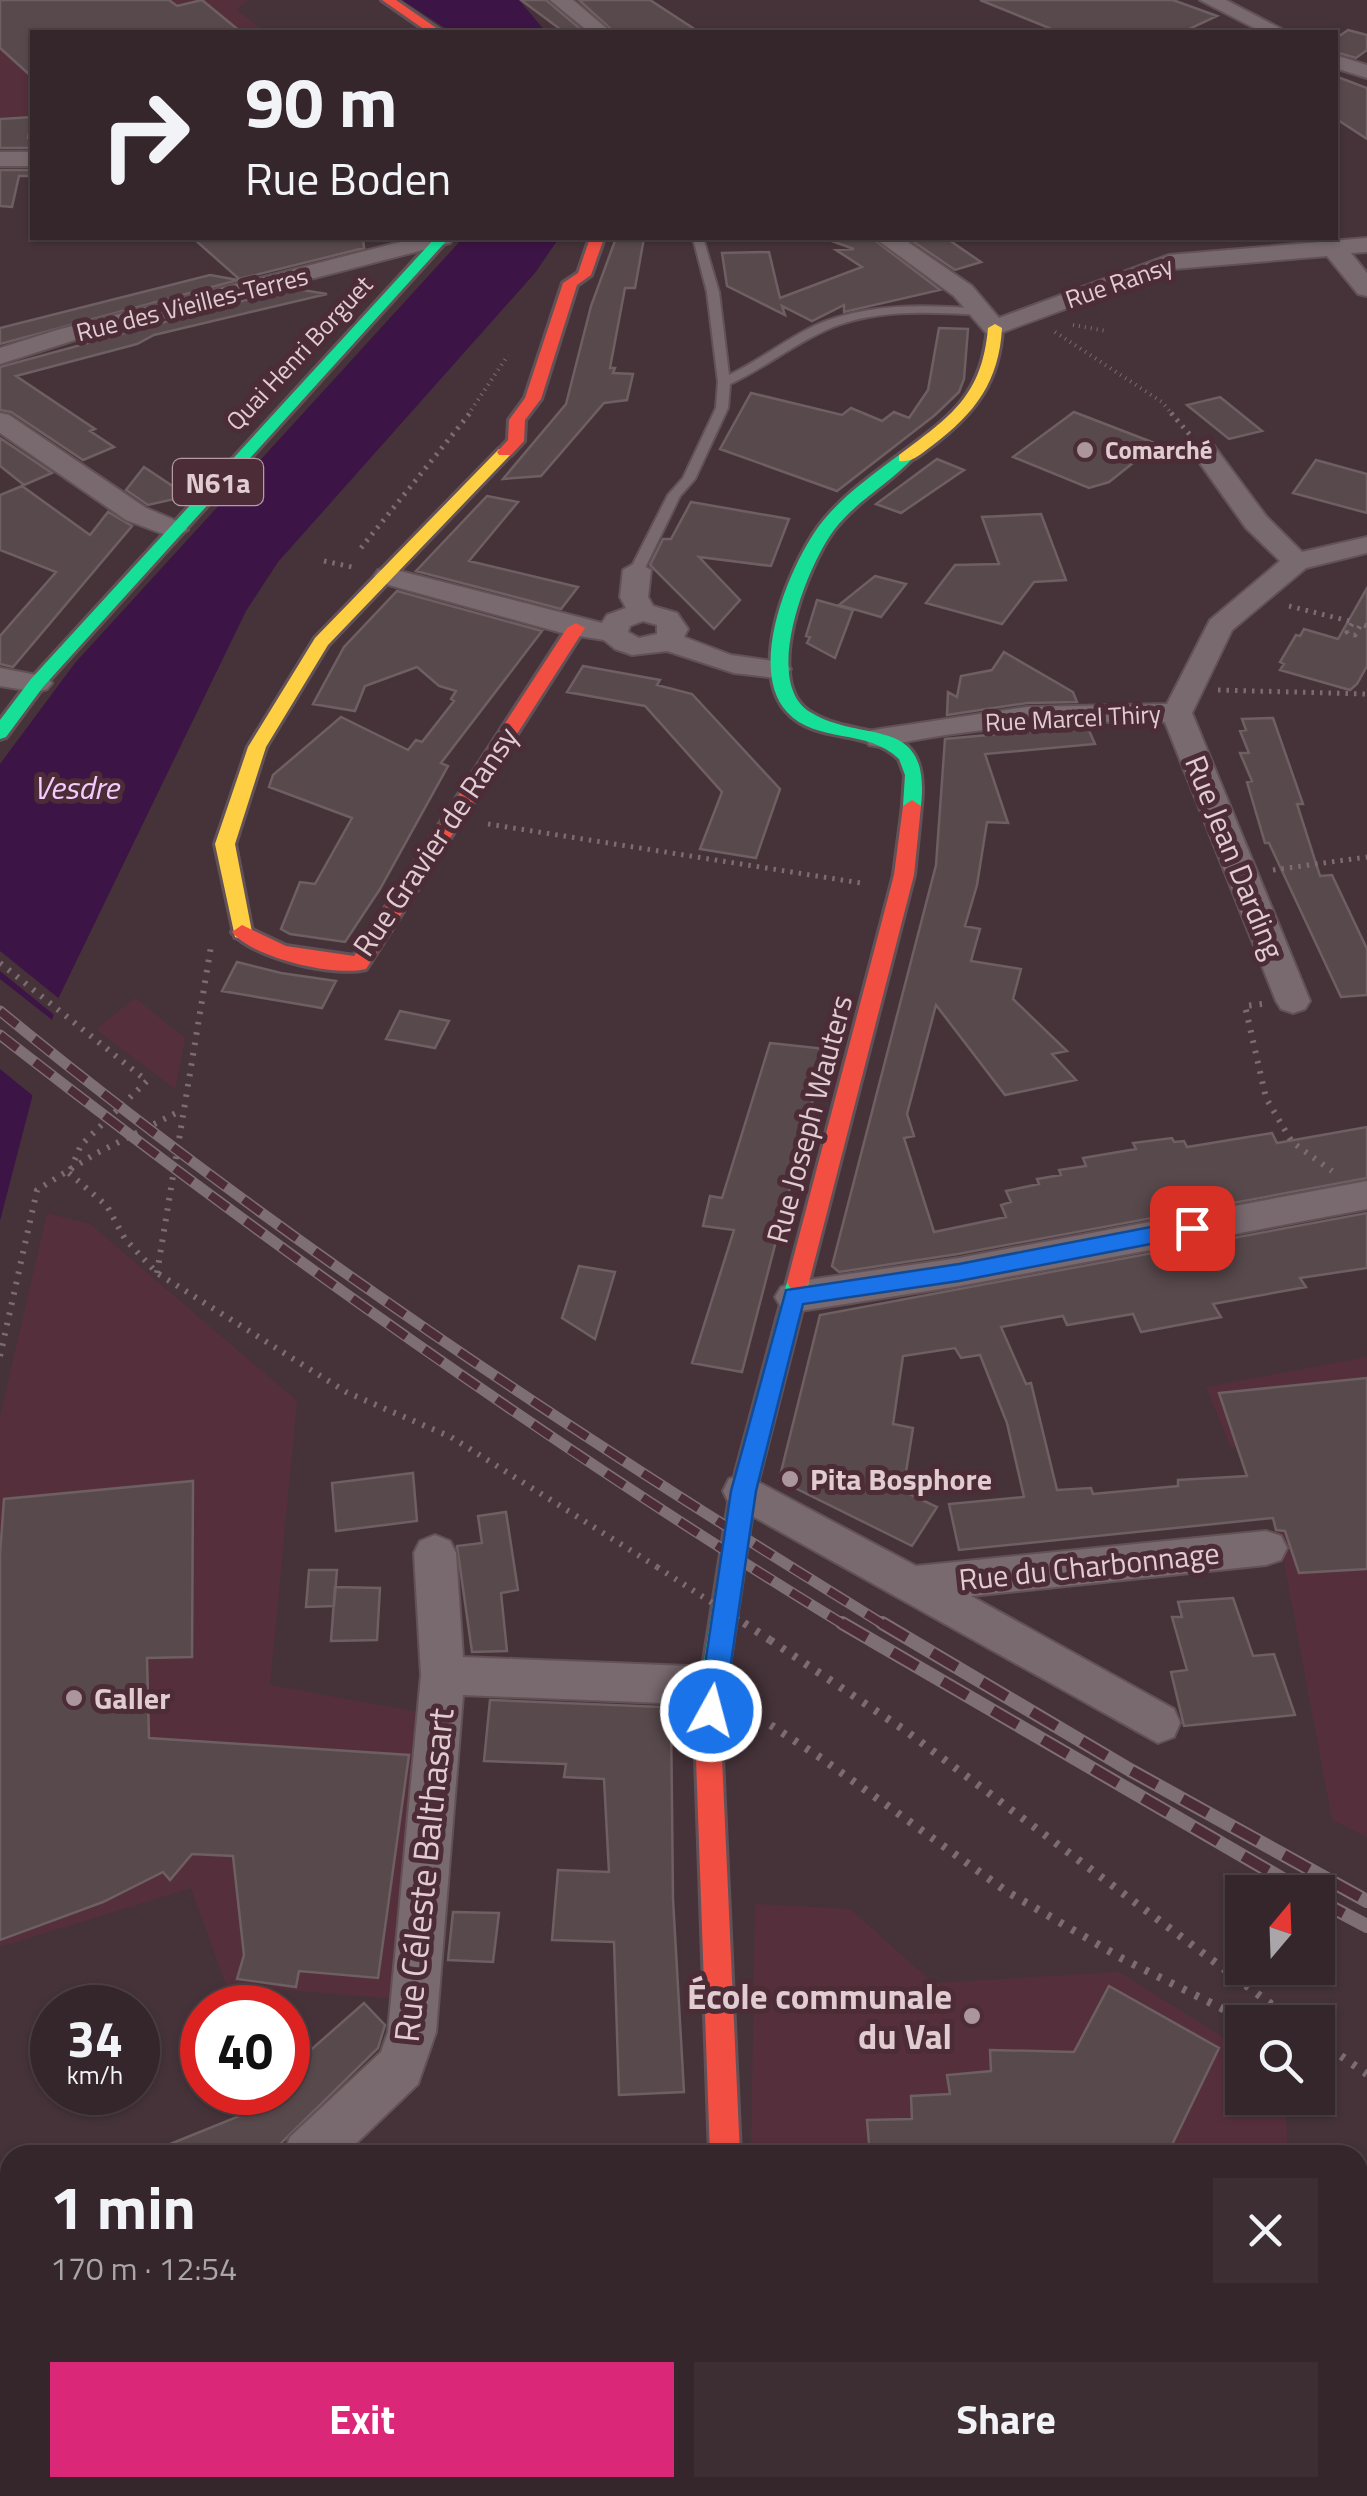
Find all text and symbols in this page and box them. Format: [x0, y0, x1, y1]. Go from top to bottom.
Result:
text: 90 m [245, 48, 398, 154]
icon: right [80, 70, 210, 200]
text: Rue Boden [245, 144, 451, 212]
street label: Rue Ransy [1060, 246, 1178, 318]
street label: Rue des Vieilles-Terres [72, 257, 312, 351]
street label: Quai Henri Borguet [217, 267, 381, 439]
place label: Comarché [1105, 431, 1212, 469]
marker: Comarché [1074, 439, 1096, 461]
road number: N61a [173, 459, 263, 505]
street label: Rue Marcel Thiry [984, 694, 1162, 742]
street label: Rue Gravier de Ransy [341, 717, 529, 965]
street label: Rue Jean Darding [1173, 748, 1297, 966]
water label: Vesdre [33, 763, 121, 811]
street label: Rue Joseph Wauters [754, 990, 864, 1248]
pin [1150, 1186, 1235, 1271]
icon: arrive [1165, 1201, 1220, 1256]
place label: Pita Bosphore [810, 1456, 992, 1502]
marker: Pita Bosphore [779, 1468, 801, 1490]
street label: Rue du Charbonnage [956, 1529, 1222, 1603]
position arrow [659, 1659, 763, 1763]
place label: Galler [94, 1675, 170, 1721]
marker: Galler [63, 1687, 85, 1709]
street label: Rue Céleste Balthasart [379, 1705, 467, 2045]
north arrow [1225, 1875, 1335, 1985]
map controls [1225, 1875, 1335, 2115]
place label: École communale du Val [687, 1969, 952, 2063]
speed limit sign: 40 [180, 1985, 310, 2115]
text: 34 [67, 2000, 123, 2076]
marker: École communale du Val [961, 2005, 983, 2027]
button: search [1225, 2005, 1335, 2115]
text: km/h [67, 2056, 123, 2094]
text: 1 min [50, 2161, 196, 2252]
button: close [1213, 2178, 1318, 2283]
text: 170 m · 12:54 [50, 2244, 237, 2292]
button: Exit [50, 2362, 674, 2477]
button: Share [694, 2362, 1318, 2477]

